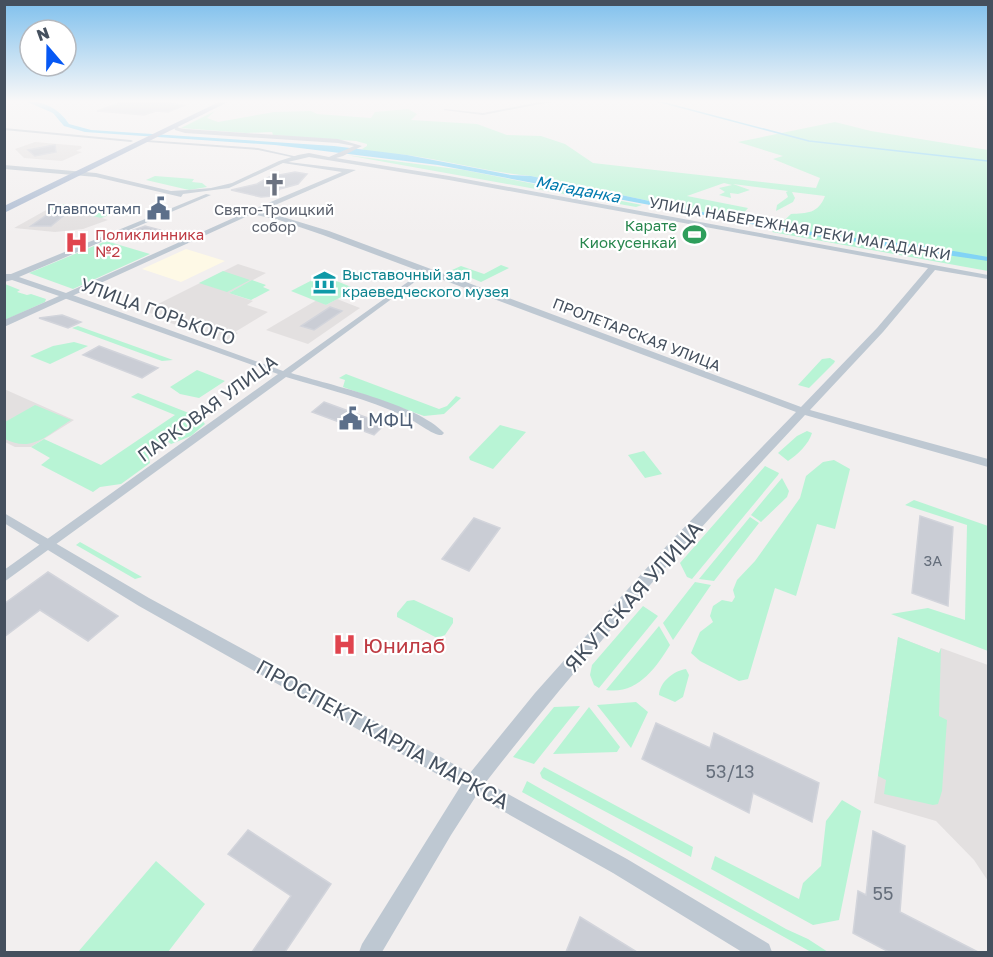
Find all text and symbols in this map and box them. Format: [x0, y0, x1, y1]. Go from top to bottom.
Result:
north arrow [18, 18, 78, 78]
text: N [34, 22, 52, 45]
water label: Магаданка [534, 171, 623, 207]
church icon: Свято-Троицкий собор [261, 172, 287, 198]
street label: УЛИЦА НАБЕРЕЖНАЯ РЕКИ МАГАДАНКИ [648, 193, 952, 263]
public building icon: Главпочтамп [146, 195, 172, 221]
place label: Главпочтамп [47, 199, 141, 217]
place label: Свято-Троицкий собор [214, 200, 334, 235]
place label: Карате Киокусенкай [579, 216, 677, 251]
sports icon: Карате Киокусенкай [682, 221, 708, 247]
place label: Поликлинника №2 [95, 225, 204, 260]
hospital icon: Поликлинника №2 [64, 230, 90, 256]
place label: Выставочный зал краеведческого музея [342, 265, 509, 300]
museum icon: Выставочный зал краеведческого музея [311, 270, 337, 296]
street label: УЛИЦА ГОРЬКОГО [77, 273, 239, 349]
street label: ПРОЛЕТАРСКАЯ УЛИЦА [550, 294, 724, 374]
street label: ПАРКОВАЯ УЛИЦА [133, 350, 281, 466]
public building icon: МФЦ [337, 406, 363, 432]
place label: МФЦ [368, 408, 413, 430]
street label: ЯКУТСКАЯ УЛИЦА [558, 515, 708, 677]
house number: 3А [924, 551, 942, 569]
hospital icon: Юнилаб [332, 632, 358, 658]
place label: Юнилаб [363, 632, 445, 658]
street label: ПРОСПЕКТ КАРЛА МАРКСА [252, 653, 514, 815]
house number: 53/13 [706, 760, 754, 782]
house number: 55 [873, 882, 893, 904]

